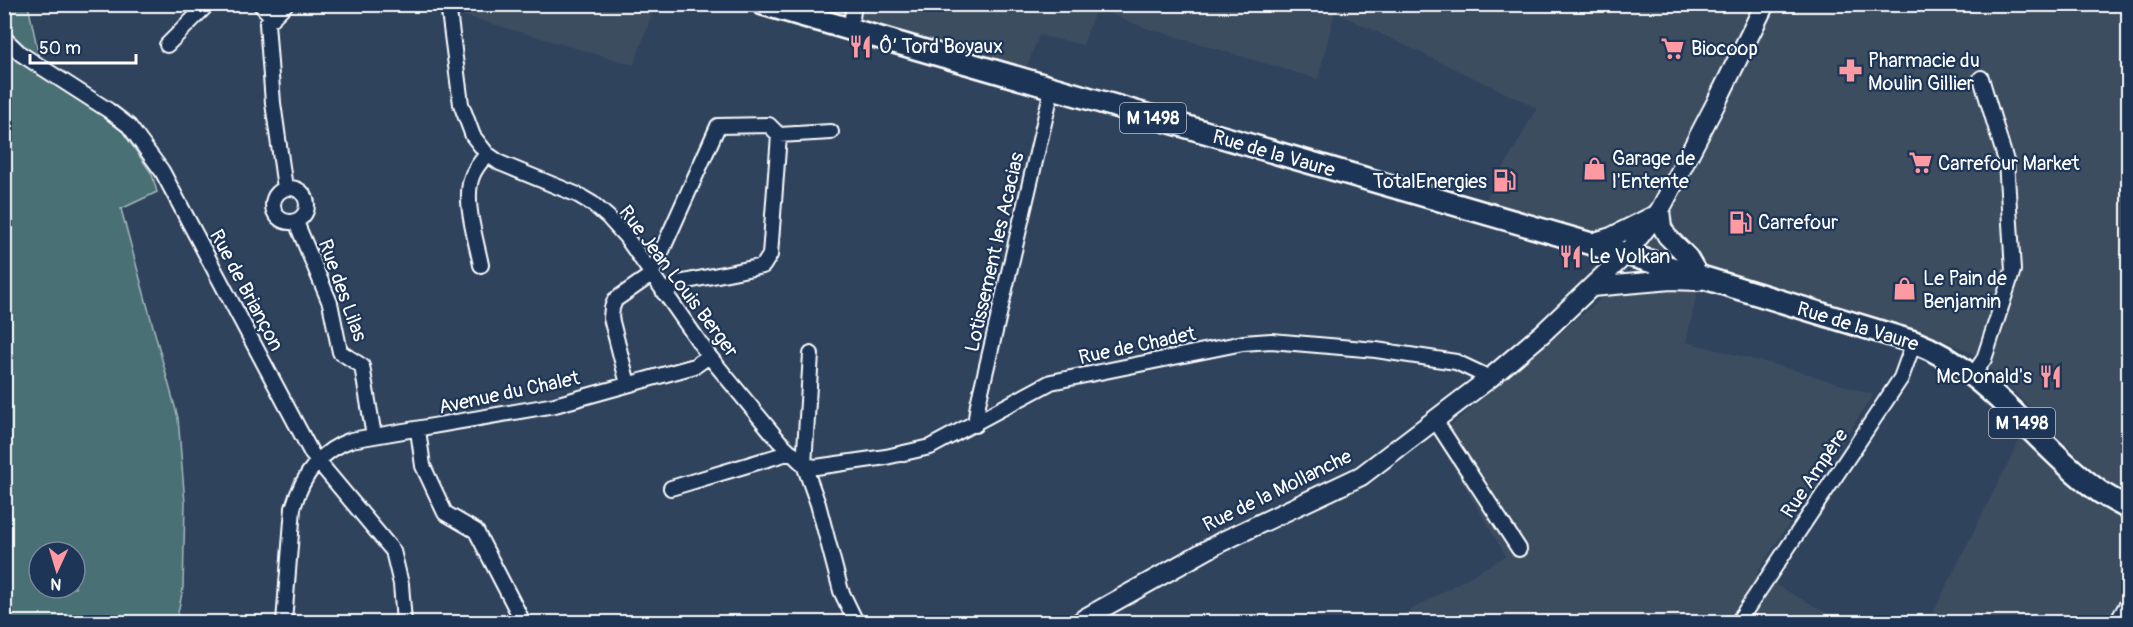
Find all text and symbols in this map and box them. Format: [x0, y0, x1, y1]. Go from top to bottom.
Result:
scale bar [30, 27, 136, 65]
restaurant icon: Ô’ Tord Boyaux [848, 33, 874, 59]
place label: Ô’ Tord Boyaux [879, 34, 1003, 59]
supermarket icon: Biocoop [1660, 35, 1686, 61]
place label: Biocoop [1691, 36, 1758, 61]
text: 50 m [39, 37, 81, 60]
place label: Pharmacie du Moulin Gillier [1868, 48, 1980, 96]
pharmacy icon: Pharmacie du Moulin Gillier [1837, 58, 1863, 84]
road number: M 1498 [1120, 103, 1186, 133]
street label: Rue de la Vaure [1210, 124, 1338, 183]
place label: Garage de l'Entente [1612, 146, 1695, 194]
street label: Lotissement les Acacias [959, 150, 1030, 354]
supermarket icon: Carrefour Market [1907, 150, 1933, 176]
place label: Carrefour Market [1938, 151, 2081, 176]
shop icon: Garage de l'Entente [1581, 156, 1607, 182]
fuel station icon: TotalEnergies [1492, 168, 1518, 194]
place label: TotalEnergies [1373, 169, 1487, 194]
street label: Rue Jean Louis Berger [613, 200, 744, 362]
fuel station icon: Carrefour [1727, 209, 1753, 235]
place label: Carrefour [1758, 210, 1838, 235]
street label: Rue de Briançon [204, 225, 289, 355]
street label: Rue des Lilas [313, 236, 373, 345]
restaurant icon: Le Volkan [1558, 243, 1584, 269]
place label: Le Volkan [1589, 244, 1670, 269]
place label: Le Pain de Benjamin [1923, 266, 2007, 314]
shop icon: Le Pain de Benjamin [1892, 276, 1918, 302]
street label: Rue de la Vaure [1794, 296, 1922, 357]
street label: Rue de Chadet [1076, 321, 1199, 370]
restaurant icon: McDonald's [2037, 363, 2063, 389]
place label: McDonald's [1936, 364, 2032, 389]
street label: Avenue du Chalet [436, 365, 583, 420]
road number: M 1498 [1989, 408, 2055, 438]
street label: Rue Ampère [1775, 424, 1854, 523]
street label: Rue de la Mollanche [1199, 444, 1356, 537]
north arrow [27, 540, 87, 600]
text: N [50, 574, 62, 594]

